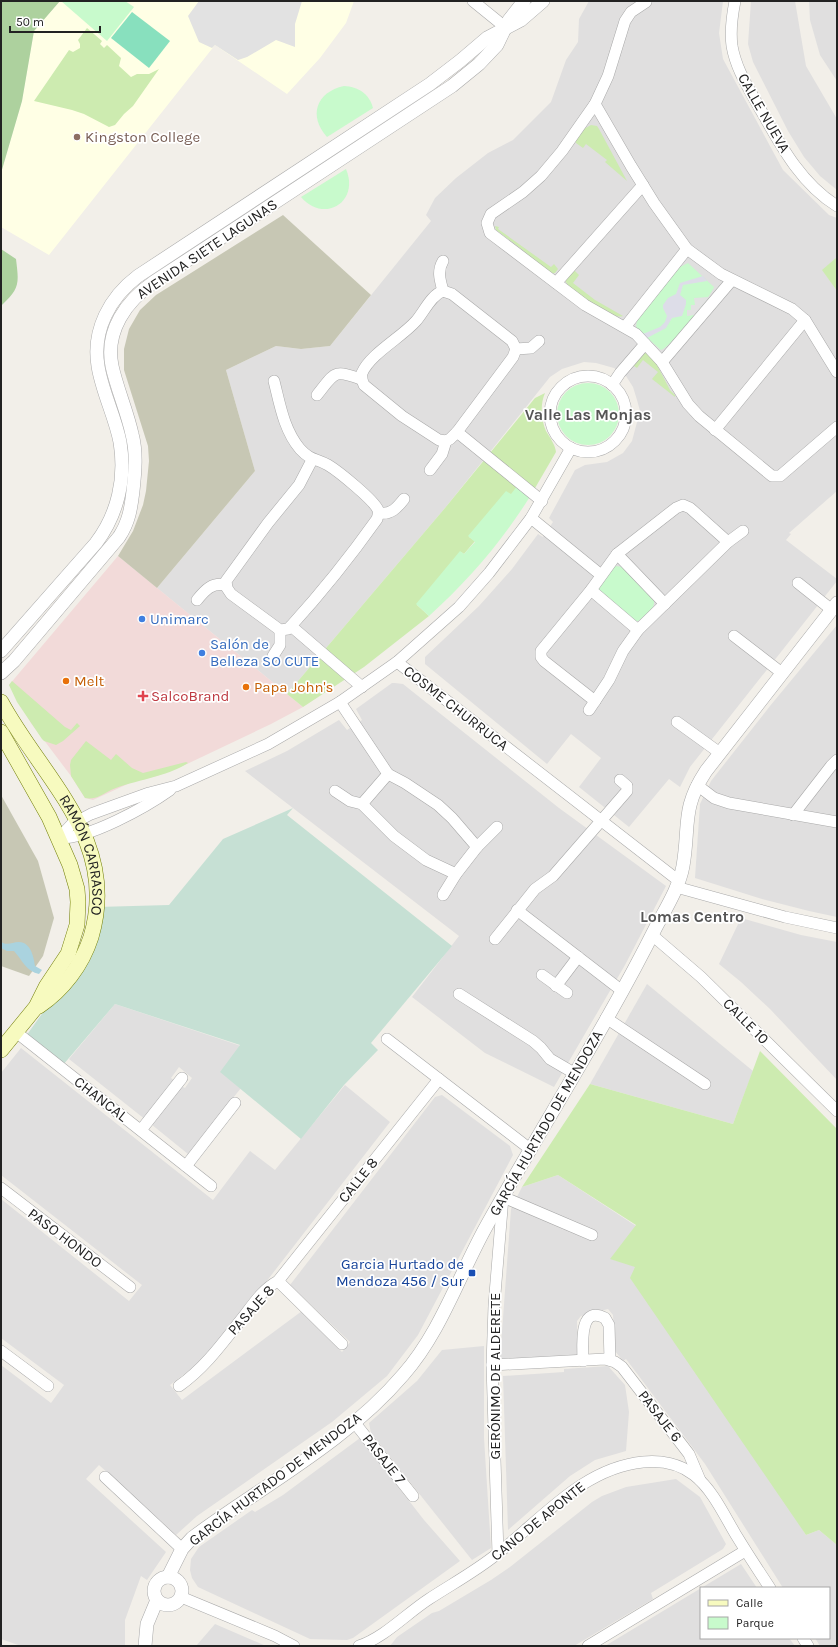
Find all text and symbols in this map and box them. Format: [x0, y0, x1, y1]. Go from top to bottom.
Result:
scale bar [10, 8, 100, 34]
text: 50 m [16, 15, 44, 29]
street label: CALLE NUEVA [734, 70, 794, 156]
place label: Kingston College [85, 128, 200, 146]
marker: Kingston College [72, 132, 82, 142]
street label: AVENIDA SIETE LAGUNAS [133, 195, 281, 303]
district label: Valle Las Monjas [525, 405, 651, 424]
place label: Unimarc [150, 610, 209, 628]
marker: Unimarc [137, 614, 147, 624]
place label: Salón de Belleza SO CUTE [210, 635, 319, 670]
marker: Salón de Belleza SO CUTE [197, 648, 207, 658]
street label: COSME CHURRUCA [400, 662, 512, 755]
place label: Melt [74, 672, 105, 690]
marker: Melt [61, 676, 71, 686]
place label: Papa John's [254, 678, 333, 696]
marker: Papa John's [241, 682, 251, 692]
place label: SalcoBrand [151, 687, 229, 705]
marker: SalcoBrand [138, 691, 148, 701]
street label: RAMÓN CARRASCO [55, 791, 106, 916]
district label: Lomas Centro [640, 907, 744, 926]
street label: CALLE 10 [719, 994, 773, 1048]
street label: GARCÍA HURTADO DE MENDOZA [485, 1027, 607, 1219]
street label: CHANCAL [71, 1073, 131, 1125]
street label: CALLE 8 [334, 1154, 382, 1206]
street label: PASO HONDO [24, 1204, 106, 1272]
place label: Garcia Hurtado de Mendoza 456 / Sur [336, 1255, 465, 1290]
marker: Garcia Hurtado de Mendoza 456 / Sur [467, 1268, 477, 1278]
street label: PASAJE 8 [224, 1281, 278, 1339]
street label: GERÓNIMO DE ALDERETE [486, 1293, 504, 1459]
street label: PASAJE 6 [634, 1387, 686, 1445]
street label: GARCÍA HURTADO DE MENDOZA [185, 1408, 365, 1550]
street label: PASAJE 7 [359, 1430, 409, 1488]
street label: CANO DE APONTE [487, 1478, 589, 1564]
legend [700, 1587, 830, 1639]
text: Calle [736, 1596, 763, 1610]
text: Parque [736, 1616, 774, 1630]

